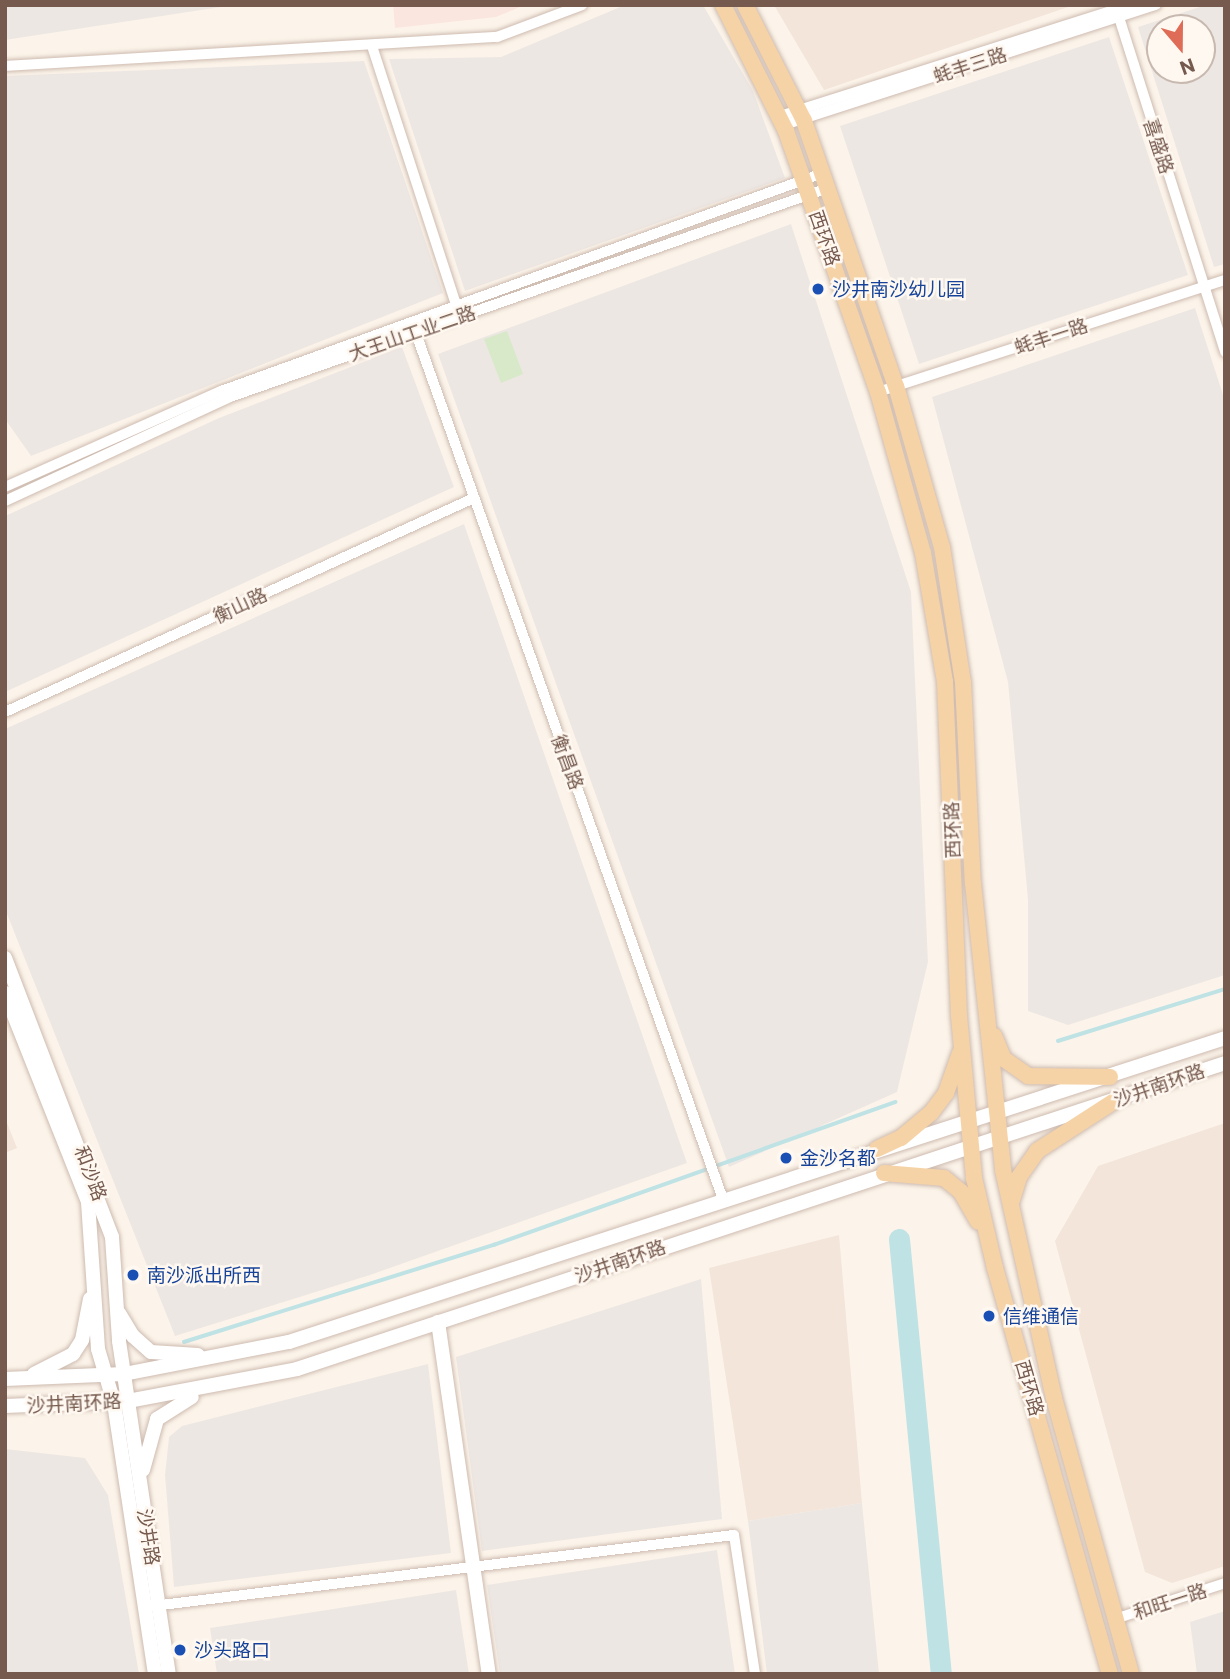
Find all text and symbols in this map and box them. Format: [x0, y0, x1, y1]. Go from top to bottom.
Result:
north arrow [1146, 14, 1216, 84]
street label: 蚝丰三路 [930, 42, 1010, 88]
text: N [1177, 54, 1198, 81]
street label: 喜盛路 [1139, 115, 1179, 177]
street label: 西环路 [805, 207, 845, 269]
place label: 沙井南沙幼儿园 [832, 278, 965, 300]
marker: 沙井南沙幼儿园 [810, 281, 826, 297]
street label: 大王山工业二路 [345, 301, 479, 365]
street label: 蚝丰一路 [1011, 313, 1091, 359]
street label: 衡山路 [209, 583, 271, 627]
street label: 衡昌路 [548, 731, 588, 793]
street label: 西环路 [940, 801, 964, 859]
street label: 沙井南环路 [1110, 1059, 1208, 1111]
street label: 和沙路 [70, 1142, 112, 1204]
place label: 金沙名都 [800, 1147, 876, 1169]
marker: 金沙名都 [778, 1150, 794, 1166]
street label: 沙井南环路 [571, 1235, 669, 1287]
place label: 南沙派出所西 [147, 1264, 261, 1286]
marker: 南沙派出所西 [125, 1267, 141, 1283]
place label: 信维通信 [1003, 1305, 1079, 1327]
marker: 信维通信 [981, 1308, 997, 1324]
street label: 西环路 [1011, 1357, 1049, 1419]
street label: 沙井南环路 [26, 1389, 122, 1417]
street label: 沙井路 [133, 1507, 165, 1567]
street label: 和旺一路 [1130, 1578, 1210, 1624]
place label: 沙头路口 [194, 1639, 270, 1661]
marker: 沙头路口 [172, 1642, 188, 1658]

